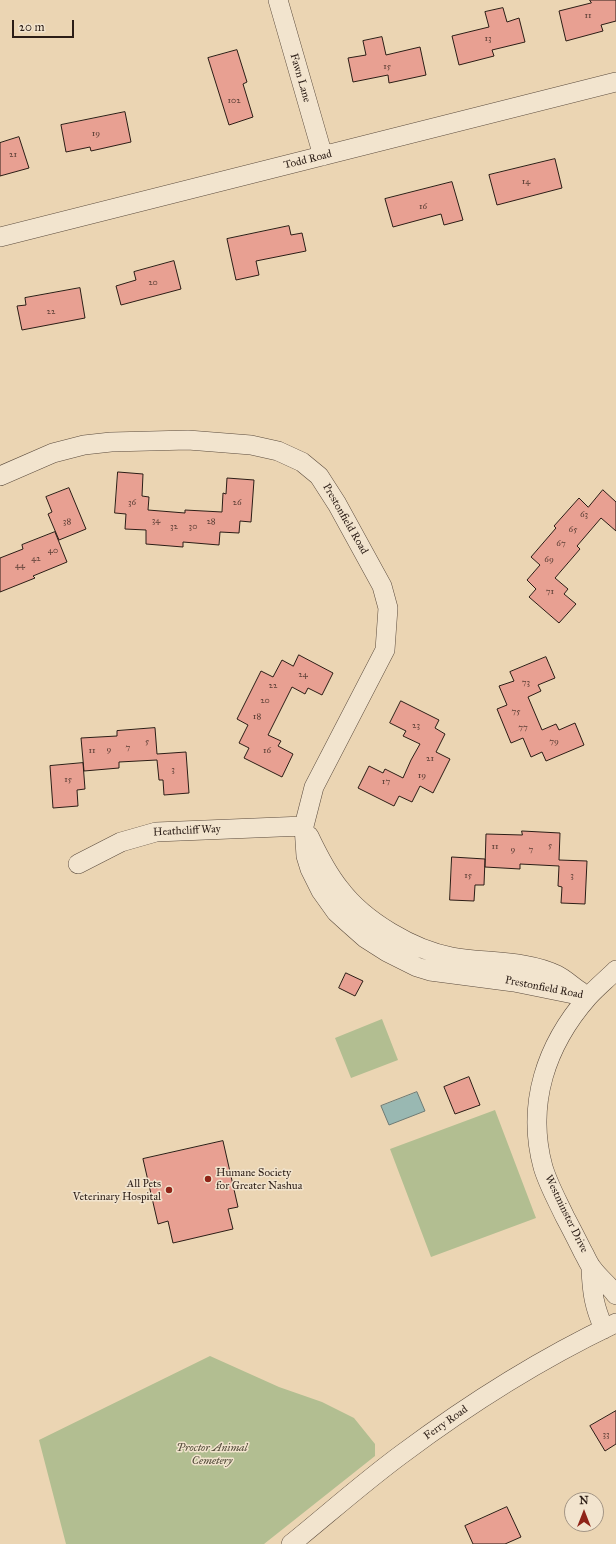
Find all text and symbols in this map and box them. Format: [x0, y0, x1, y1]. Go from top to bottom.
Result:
house number: 11 [584, 11, 592, 21]
scale bar [14, 12, 76, 38]
text: 20 m [19, 20, 45, 34]
house number: 13 [484, 34, 492, 44]
street label: Fawn Lane [287, 52, 313, 104]
house number: 15 [383, 62, 391, 72]
house number: 102 [227, 96, 241, 106]
house number: 19 [92, 129, 100, 139]
street label: Todd Road [283, 148, 333, 172]
house number: 21 [9, 150, 17, 160]
house number: 14 [522, 177, 530, 187]
house number: 16 [419, 202, 427, 212]
house number: 20 [148, 278, 158, 288]
house number: 22 [47, 307, 55, 317]
street label: Prestonfield Road [319, 481, 371, 557]
house number: 36 [128, 498, 136, 508]
house number: 26 [232, 498, 242, 508]
house number: 63 [580, 510, 588, 520]
house number: 34 [152, 516, 160, 526]
house number: 38 [63, 517, 71, 527]
house number: 28 [206, 517, 216, 527]
house number: 32 [170, 522, 178, 532]
house number: 30 [189, 522, 197, 532]
house number: 65 [569, 525, 577, 535]
house number: 67 [556, 539, 566, 549]
house number: 40 [48, 546, 58, 556]
house number: 42 [31, 554, 41, 564]
house number: 69 [544, 555, 554, 565]
house number: 44 [15, 561, 25, 571]
house number: 71 [546, 587, 554, 597]
house number: 24 [298, 670, 308, 680]
house number: 73 [522, 678, 530, 688]
house number: 22 [269, 681, 277, 691]
house number: 20 [260, 696, 270, 706]
house number: 75 [512, 707, 520, 717]
house number: 18 [253, 712, 261, 722]
house number: 23 [412, 721, 420, 731]
house number: 77 [518, 723, 528, 733]
house number: 5 [145, 737, 149, 747]
house number: 79 [549, 737, 559, 747]
house number: 7 [126, 743, 130, 753]
house number: 9 [107, 745, 111, 755]
house number: 11 [88, 746, 96, 756]
house number: 16 [263, 746, 271, 756]
house number: 21 [426, 754, 434, 764]
house number: 3 [171, 765, 175, 775]
house number: 19 [418, 771, 426, 781]
house number: 15 [64, 775, 72, 785]
house number: 17 [382, 777, 390, 787]
street label: Heathcliff Way [153, 823, 221, 839]
house number: 5 [548, 841, 552, 851]
house number: 11 [491, 842, 499, 852]
house number: 9 [511, 845, 515, 855]
house number: 7 [529, 845, 533, 855]
house number: 15 [464, 871, 472, 881]
house number: 3 [570, 871, 574, 881]
street label: Prestonfield Road [504, 974, 584, 1002]
place label: Humane Society for Greater Nashua [216, 1166, 302, 1192]
street label: Westminster Drive [541, 1173, 591, 1255]
marker: Humane Society for Greater Nashua [203, 1174, 213, 1184]
place label: All Pets Veterinary Hospital [73, 1177, 161, 1203]
marker: All Pets Veterinary Hospital [164, 1185, 174, 1195]
street label: Ferry Road [421, 1403, 471, 1443]
house number: 33 [602, 1430, 610, 1440]
park label: Proctor Animal Cemetery [176, 1441, 248, 1467]
north arrow [564, 1492, 604, 1532]
text: N [579, 1494, 589, 1507]

